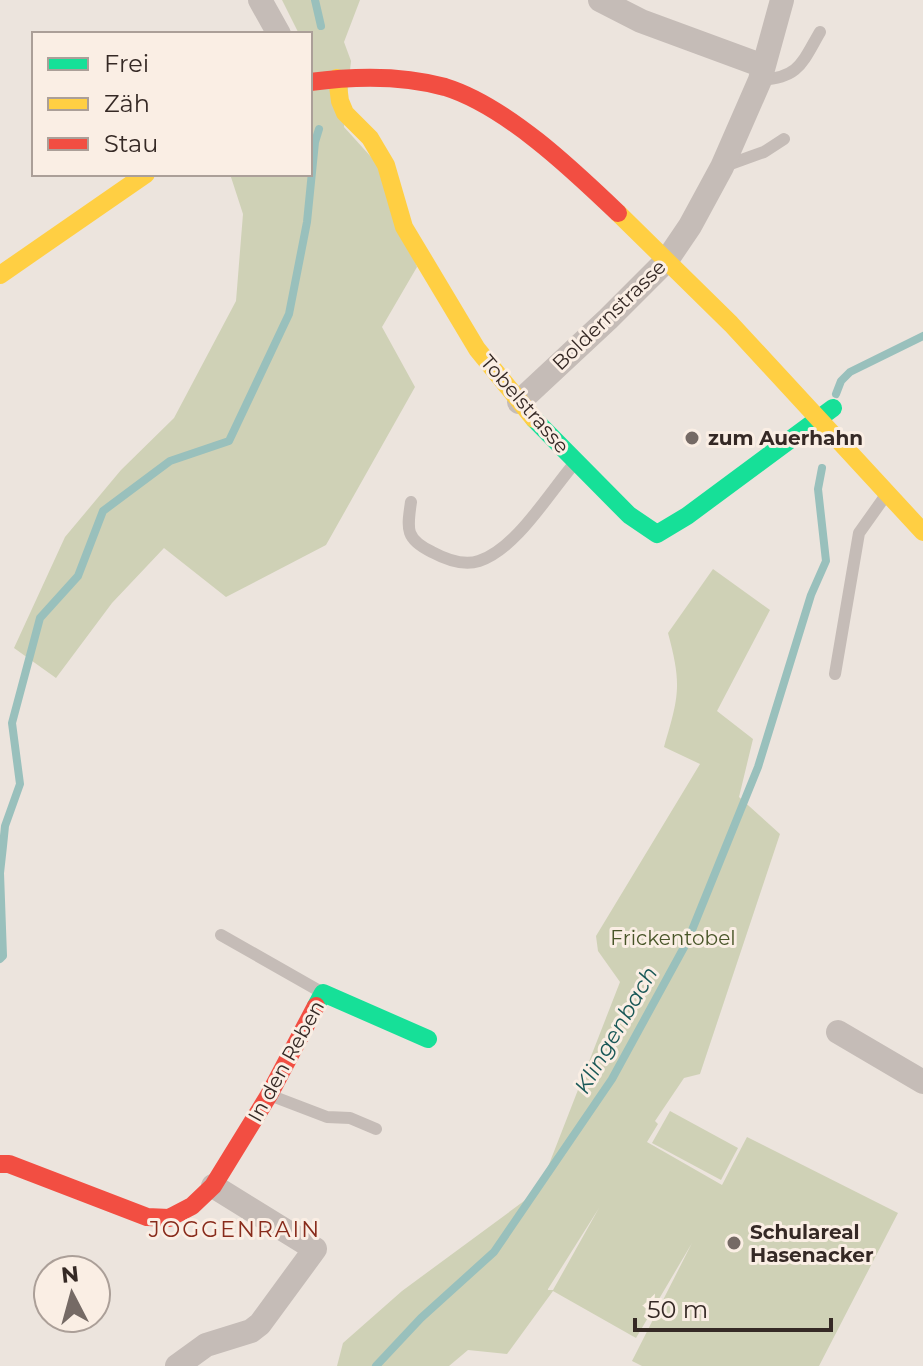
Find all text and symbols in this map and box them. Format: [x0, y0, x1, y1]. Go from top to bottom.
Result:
legend [32, 32, 312, 176]
text: Frei [104, 49, 149, 78]
text: Zäh [104, 89, 150, 118]
text: Stau [104, 129, 158, 158]
street label: Boldernstrasse [547, 255, 671, 375]
street label: Tobelstrasse [476, 350, 574, 458]
place label: zum Auerhahn [708, 426, 863, 450]
marker: zum Auerhahn [683, 429, 701, 447]
park label: Frickentobel [610, 926, 736, 950]
water label: Klingenbach [569, 962, 663, 1098]
street label: In den Reben [243, 996, 329, 1126]
district label: JOGGENRAIN [148, 1216, 321, 1243]
place label: Schulareal Hasenacker [750, 1220, 874, 1267]
marker: Schulareal Hasenacker [725, 1234, 743, 1252]
north arrow [32, 1254, 112, 1334]
text: N [60, 1260, 80, 1289]
scale bar [635, 1282, 831, 1332]
text: 50 m [647, 1295, 708, 1324]

